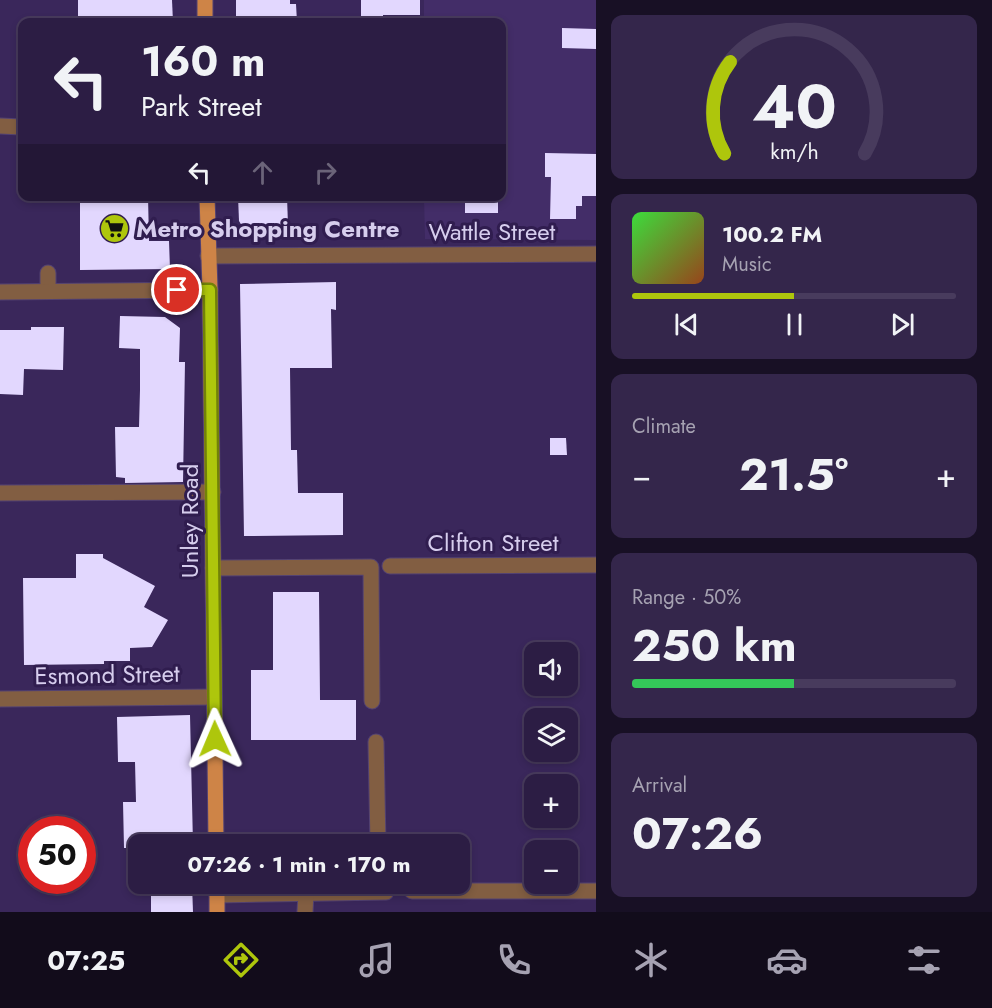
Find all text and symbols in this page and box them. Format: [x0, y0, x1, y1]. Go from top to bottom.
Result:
text: 160 m [141, 31, 265, 92]
icon: left [42, 42, 120, 120]
text: 40 [752, 61, 836, 151]
text: Park Street [141, 87, 262, 126]
text: km/h [770, 137, 818, 168]
icon: left [183, 156, 216, 189]
icon: ahead [246, 156, 279, 189]
icon: right [309, 156, 342, 189]
place label: Metro Shopping Centre [136, 211, 400, 246]
supermarket icon: Metro Shopping Centre [99, 213, 131, 245]
street label: Wattle Street [429, 214, 556, 249]
text: 100.2 FM [722, 218, 822, 250]
text: Music [722, 250, 772, 279]
pin [151, 264, 202, 315]
icon: arrive [160, 273, 193, 306]
icon: previous [670, 308, 703, 341]
icon: pause [778, 308, 811, 341]
icon: next [886, 308, 919, 341]
text: Climate [632, 412, 696, 441]
text: 21.5° [739, 442, 848, 507]
text: − [632, 452, 651, 499]
text: + [936, 452, 956, 499]
street label: Unley Road [172, 464, 207, 578]
street label: Clifton Street [428, 525, 559, 560]
text: Range · 50% [632, 583, 741, 612]
text: 250 km [632, 613, 797, 678]
map controls [524, 642, 578, 894]
button: sound [524, 642, 578, 696]
street label: Esmond Street [34, 656, 180, 693]
position arrow [183, 707, 247, 771]
button: layers [524, 708, 578, 762]
text: Arrival [632, 771, 687, 800]
button: + [524, 774, 578, 828]
text: 07:26 [632, 801, 763, 866]
speed limit sign: 50 [18, 816, 96, 894]
button: − [524, 840, 578, 894]
text: 07:26 · 1 min · 170 m [188, 848, 410, 880]
icon: directions [220, 939, 262, 981]
icon: music [356, 939, 398, 981]
icon: phone [493, 939, 535, 981]
icon: climate [630, 939, 672, 981]
icon: car [766, 939, 808, 981]
icon: filters [903, 939, 945, 981]
text: 07:25 [47, 941, 125, 980]

